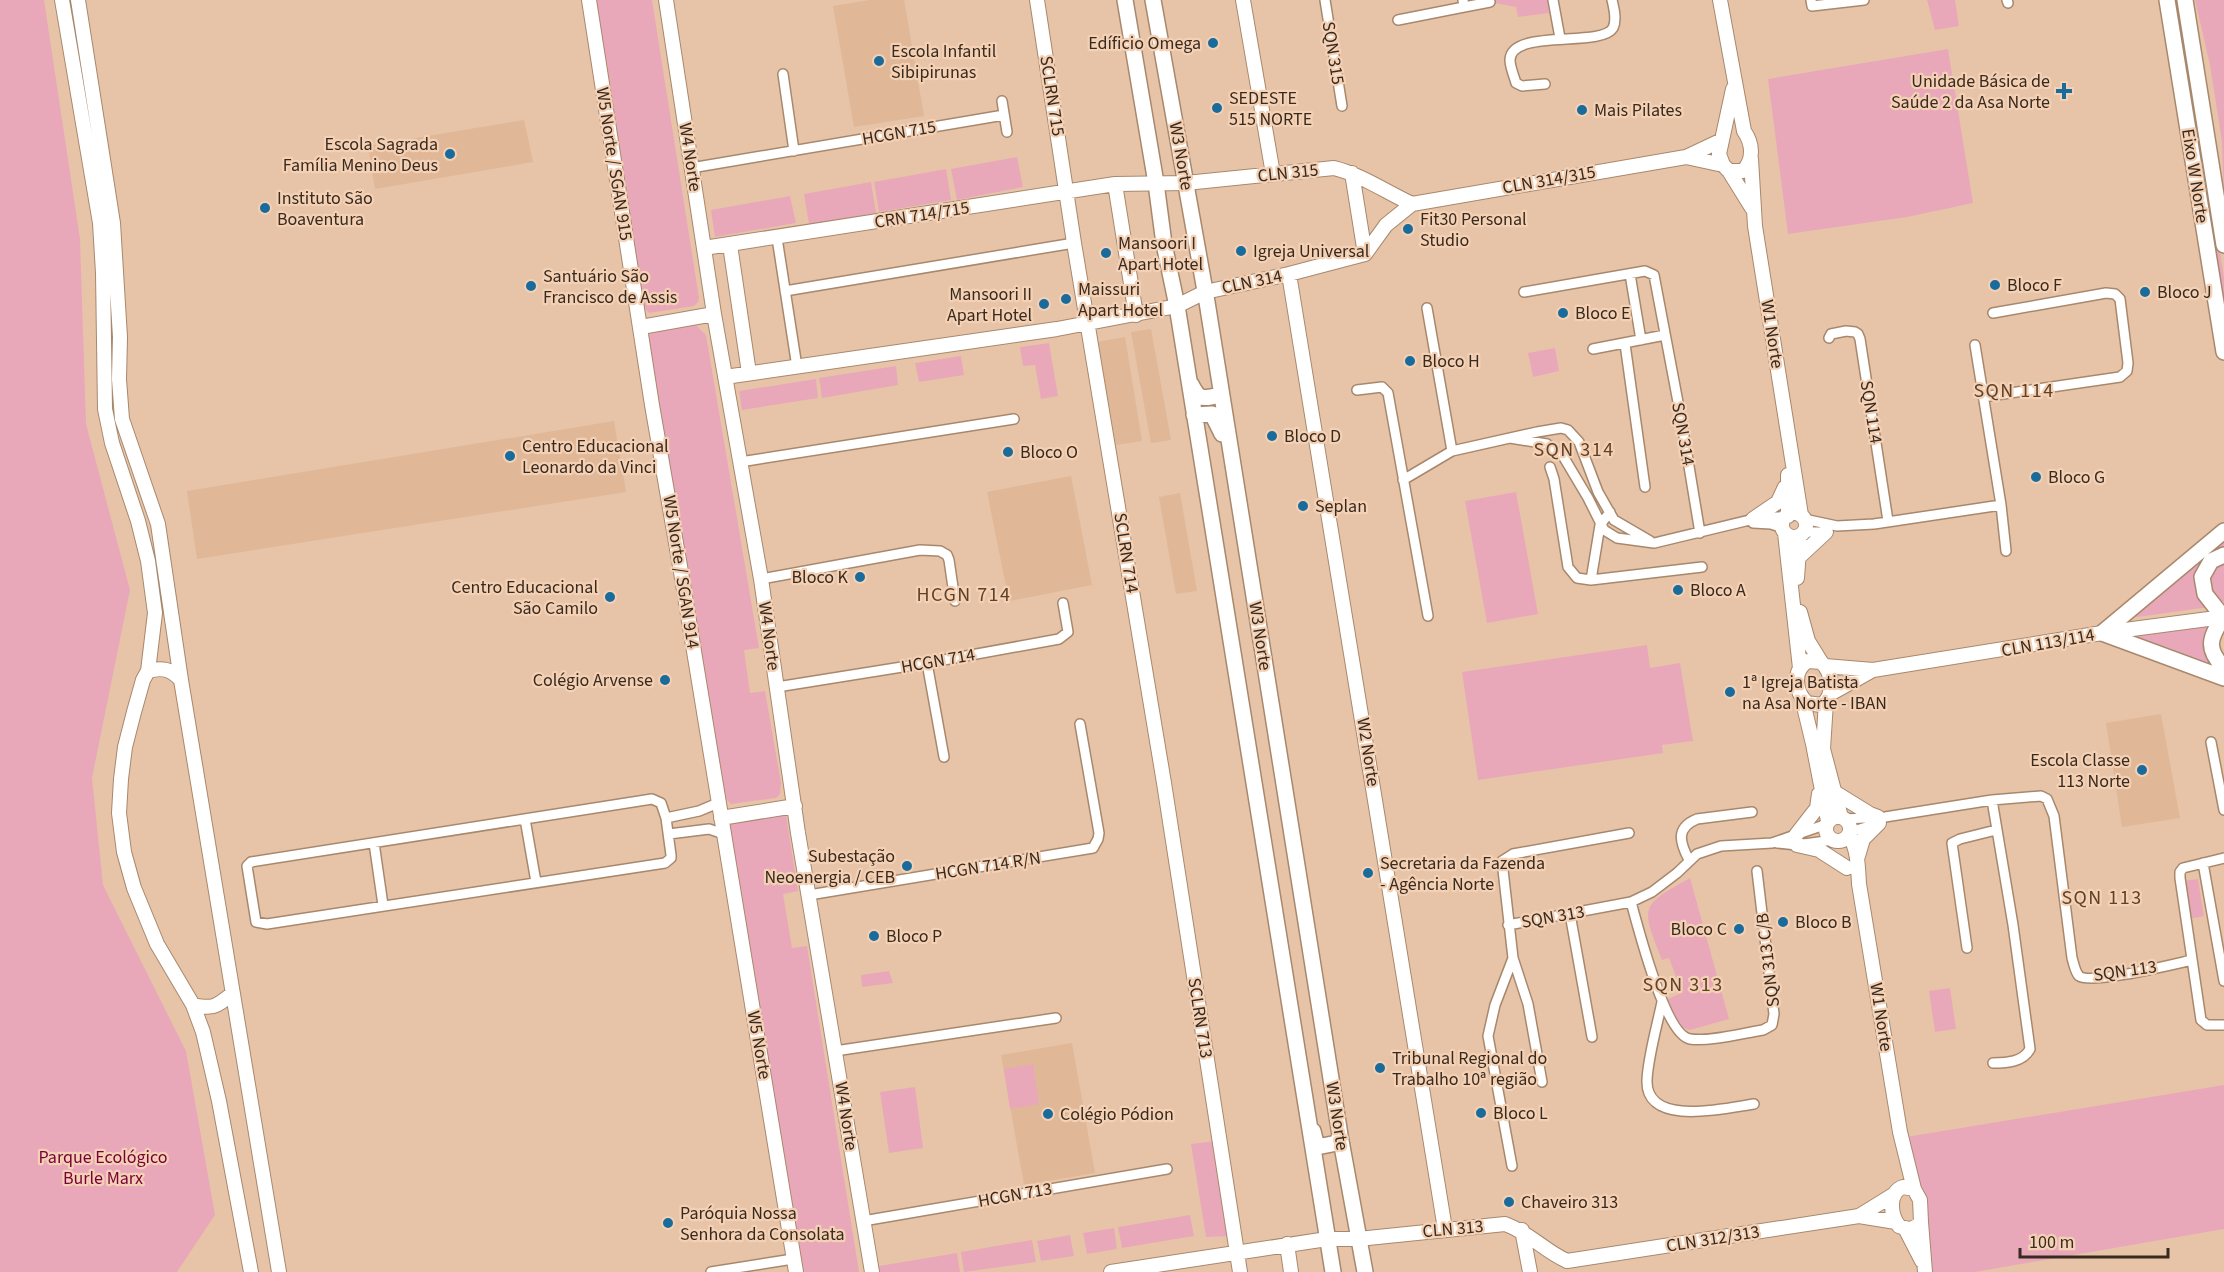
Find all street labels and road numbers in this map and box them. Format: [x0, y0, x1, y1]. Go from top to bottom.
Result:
street label: SQN 315 [1316, 20, 1350, 86]
street label: SCLRN 715 [1033, 54, 1071, 138]
street label: W5 Norte / SGAN 915 [590, 85, 638, 243]
street label: HCGN 715 [860, 114, 938, 152]
street label: W3 Norte [1163, 120, 1199, 192]
street label: W4 Norte [672, 121, 708, 193]
street label: Eixo W Norte [2175, 127, 2215, 225]
street label: CLN 315 [1256, 157, 1320, 189]
street label: CLN 314/315 [1500, 159, 1598, 200]
street label: CRN 714/715 [873, 195, 971, 235]
street label: CLN 314 [1220, 263, 1285, 301]
street label: W1 Norte [1754, 298, 1790, 370]
street label: SQN 114 [1854, 379, 1888, 445]
street label: SQN 314 [1665, 400, 1701, 468]
street label: W5 Norte / SGAN 914 [657, 493, 705, 651]
street label: SCLRN 714 [1107, 511, 1145, 595]
street label: W4 Norte [752, 600, 786, 672]
street label: W3 Norte [1242, 600, 1278, 672]
street label: CLN 113/114 [1999, 622, 2097, 663]
street label: HCGN 714 [899, 642, 977, 680]
street label: W2 Norte [1350, 716, 1386, 788]
street label: HCGN 714 R/N [933, 845, 1043, 887]
street label: SQN 313 [1519, 899, 1587, 935]
street label: SQN 313 C/B [1750, 912, 1786, 1008]
street label: SQN 113 [2092, 954, 2158, 988]
street label: SCLRN 713 [1181, 976, 1219, 1060]
street label: W1 Norte [1863, 981, 1899, 1053]
street label: W5 Norte [741, 1009, 777, 1081]
street label: W4 Norte [828, 1080, 864, 1152]
street label: W3 Norte [1319, 1080, 1355, 1152]
street label: HCGN 713 [976, 1176, 1054, 1214]
street label: CLN 313 [1421, 1214, 1485, 1244]
street label: CLN 312/313 [1664, 1219, 1762, 1259]

